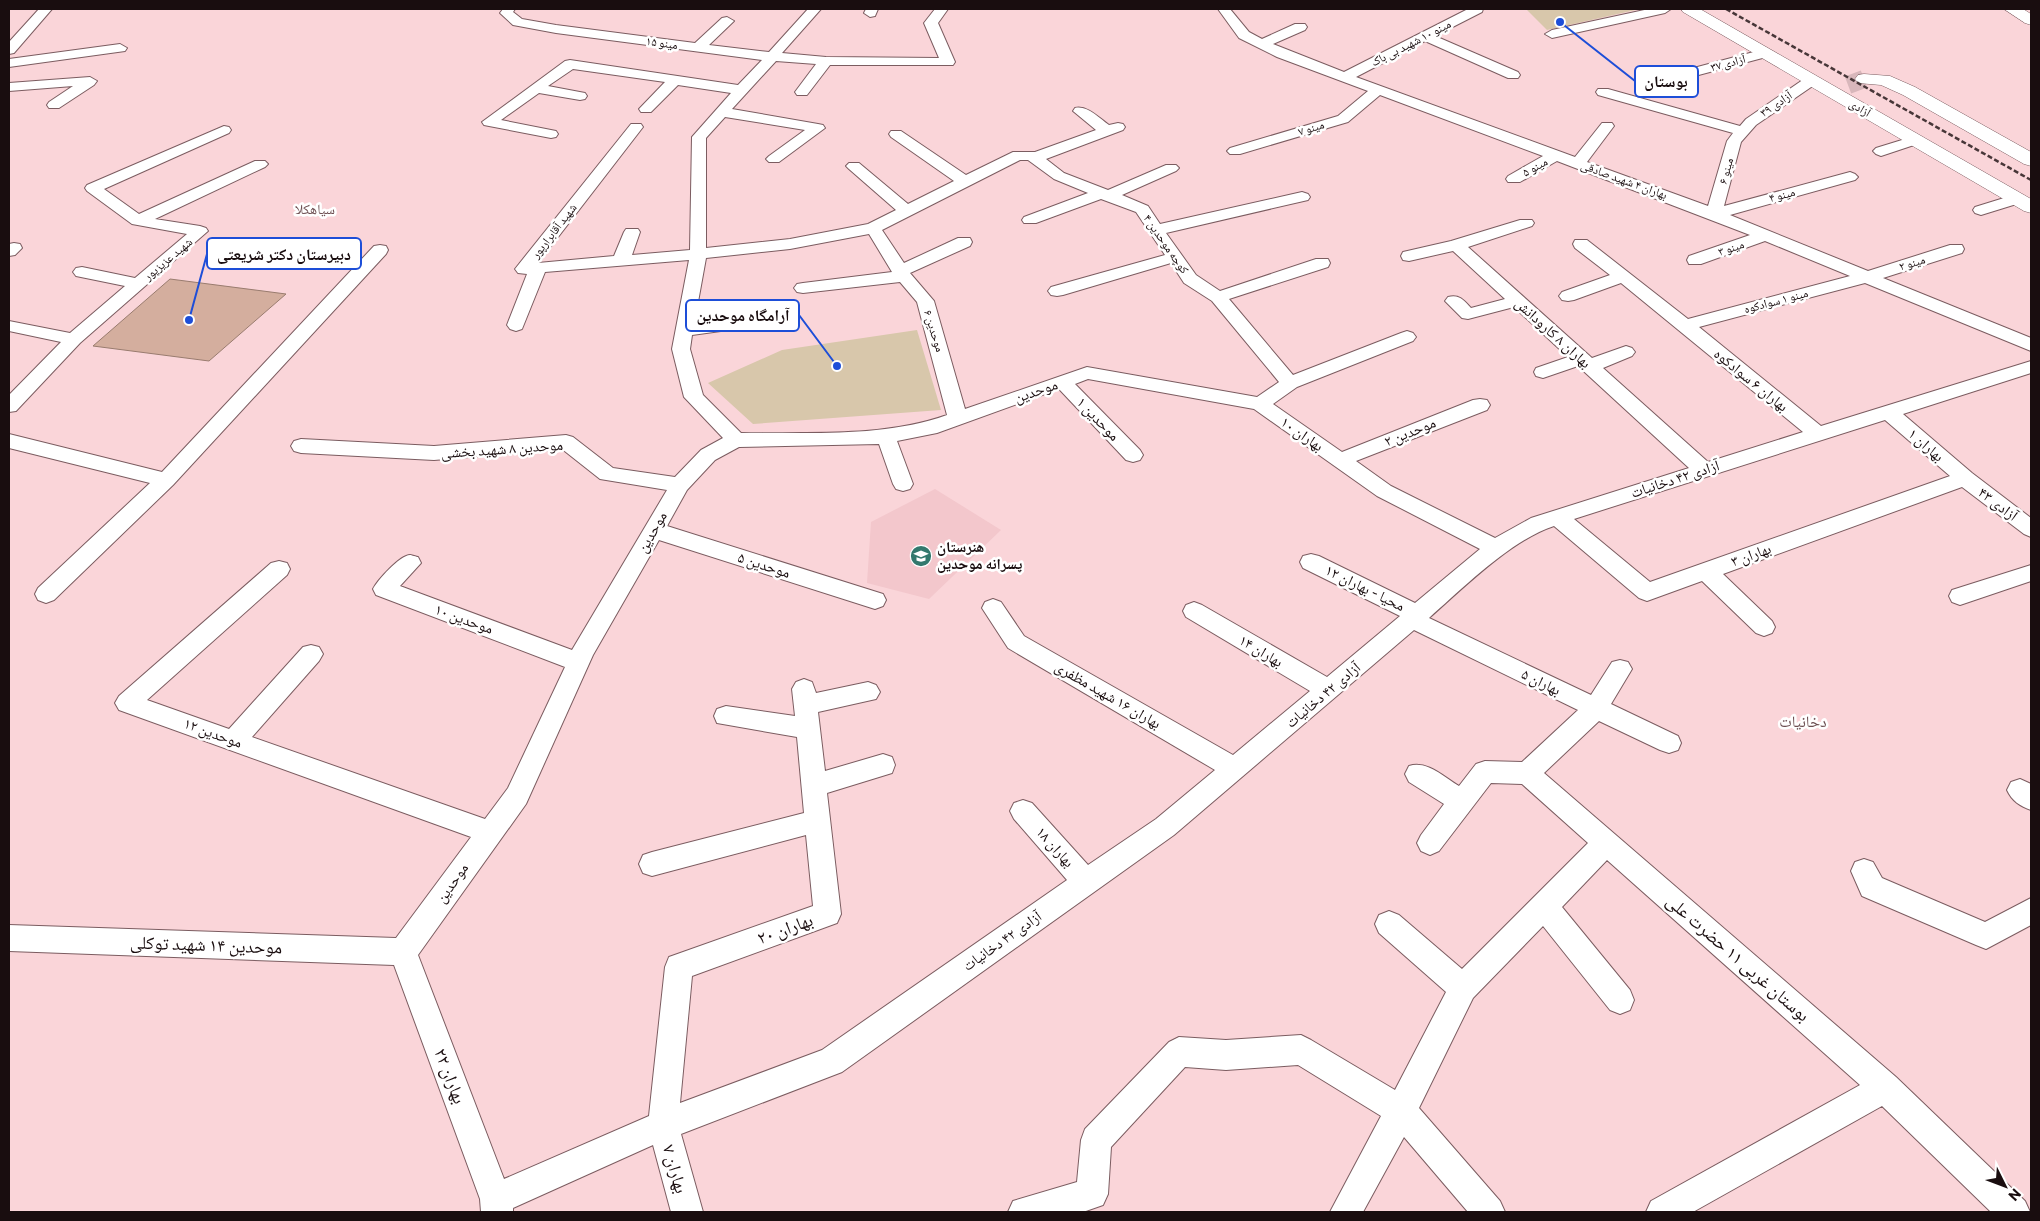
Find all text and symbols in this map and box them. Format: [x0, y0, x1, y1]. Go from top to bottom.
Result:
street label: مینو ۱۰ شهید بی باک [1368, 16, 1454, 70]
street label: مینو ۱۵ [645, 33, 679, 52]
street label: آزادی ۳۷ [1709, 50, 1748, 74]
callout: بوستان [1635, 66, 1698, 97]
text: بوستان [1644, 71, 1688, 91]
street label: آزادی ۳۹ [1757, 87, 1796, 120]
street label: آزادی [1847, 95, 1875, 120]
street label: مینو ۷ [1296, 116, 1326, 139]
street label: مینو ۵ [1519, 154, 1550, 180]
street label: مینو ۶ [1715, 156, 1736, 186]
street label: بهاران ۴ شهید صادقی [1579, 157, 1669, 202]
street label: مینو ۴ [1767, 184, 1797, 205]
district label: سیاهکلا [295, 200, 335, 217]
street label: شهید آقابرارپور [527, 200, 580, 262]
street label: کوچه موحدین ۴ [1140, 211, 1192, 276]
street label: شهید عزیزپور [139, 234, 195, 284]
street label: مینو ۳ [1716, 236, 1746, 259]
callout: دبیرستان دکتر شریعتی [207, 238, 361, 269]
text: دبیرستان دکتر شریعتی [217, 244, 351, 264]
street label: مینو ۲ [1897, 251, 1927, 274]
street label: مینو ۱ سوادکوه [1742, 285, 1810, 316]
street label: بهاران ۸ کارودانش [1511, 293, 1595, 373]
callout: آرامگاه موحدین [686, 300, 799, 331]
text: آرامگاه موحدین [696, 305, 790, 325]
street label: موحدین ۶ [921, 308, 948, 354]
street label: بهاران ۶ سوادکوه [1710, 344, 1792, 416]
street label: موحدین [1012, 374, 1060, 408]
street label: موحدین ۱ [1072, 393, 1124, 445]
street label: بهاران ۱۰ [1277, 412, 1327, 456]
street label: موحدین ۲ [1381, 413, 1439, 451]
street label: بهاران ۱ [1904, 424, 1948, 466]
street label: موحدین ۸ شهید بخشی [440, 435, 564, 463]
street label: آزادی ۴۲ دخانیات [1628, 455, 1723, 503]
street label: آزادی ۴۳ [1974, 483, 2023, 526]
street label: موحدین [632, 508, 672, 556]
place label: هنرستان پسرانه موحدین [937, 537, 1022, 573]
street label: بهاران ۳ [1728, 539, 1774, 571]
school or university icon: هنرستان پسرانه موحدین [909, 544, 933, 568]
street label: موحدین ۵ [735, 547, 793, 583]
street label: محیا - بهاران ۱۲ [1322, 560, 1408, 616]
street label: موحدین ۱۰ [432, 599, 496, 639]
street label: بهاران ۱۴ [1235, 630, 1287, 672]
street label: بهاران ۱۶ شهید مظفری [1051, 656, 1165, 734]
street label: آزادی ۴۲ دخانیات [1281, 657, 1366, 732]
street label: بهاران ۵ [1518, 664, 1564, 700]
district label: دخانیات [1779, 711, 1827, 730]
street label: موحدین ۱۲ [181, 713, 245, 753]
street label: بهاران ۱۸ [1031, 822, 1079, 872]
street label: موحدین [431, 859, 473, 907]
street label: بوستان غربی ۱۱ حضرت علی [1662, 889, 1815, 1026]
street label: آزادی ۴۲ دخانیات [959, 906, 1046, 976]
street label: بهاران ۲۰ [754, 908, 816, 949]
street label: موحدین ۱۴ شهید توکلی [129, 930, 283, 959]
street label: بهاران ۲۲ [429, 1045, 472, 1107]
street label: بهاران ۷ [658, 1142, 693, 1196]
north arrow [1980, 1161, 2030, 1211]
text: N [2005, 1185, 2025, 1205]

